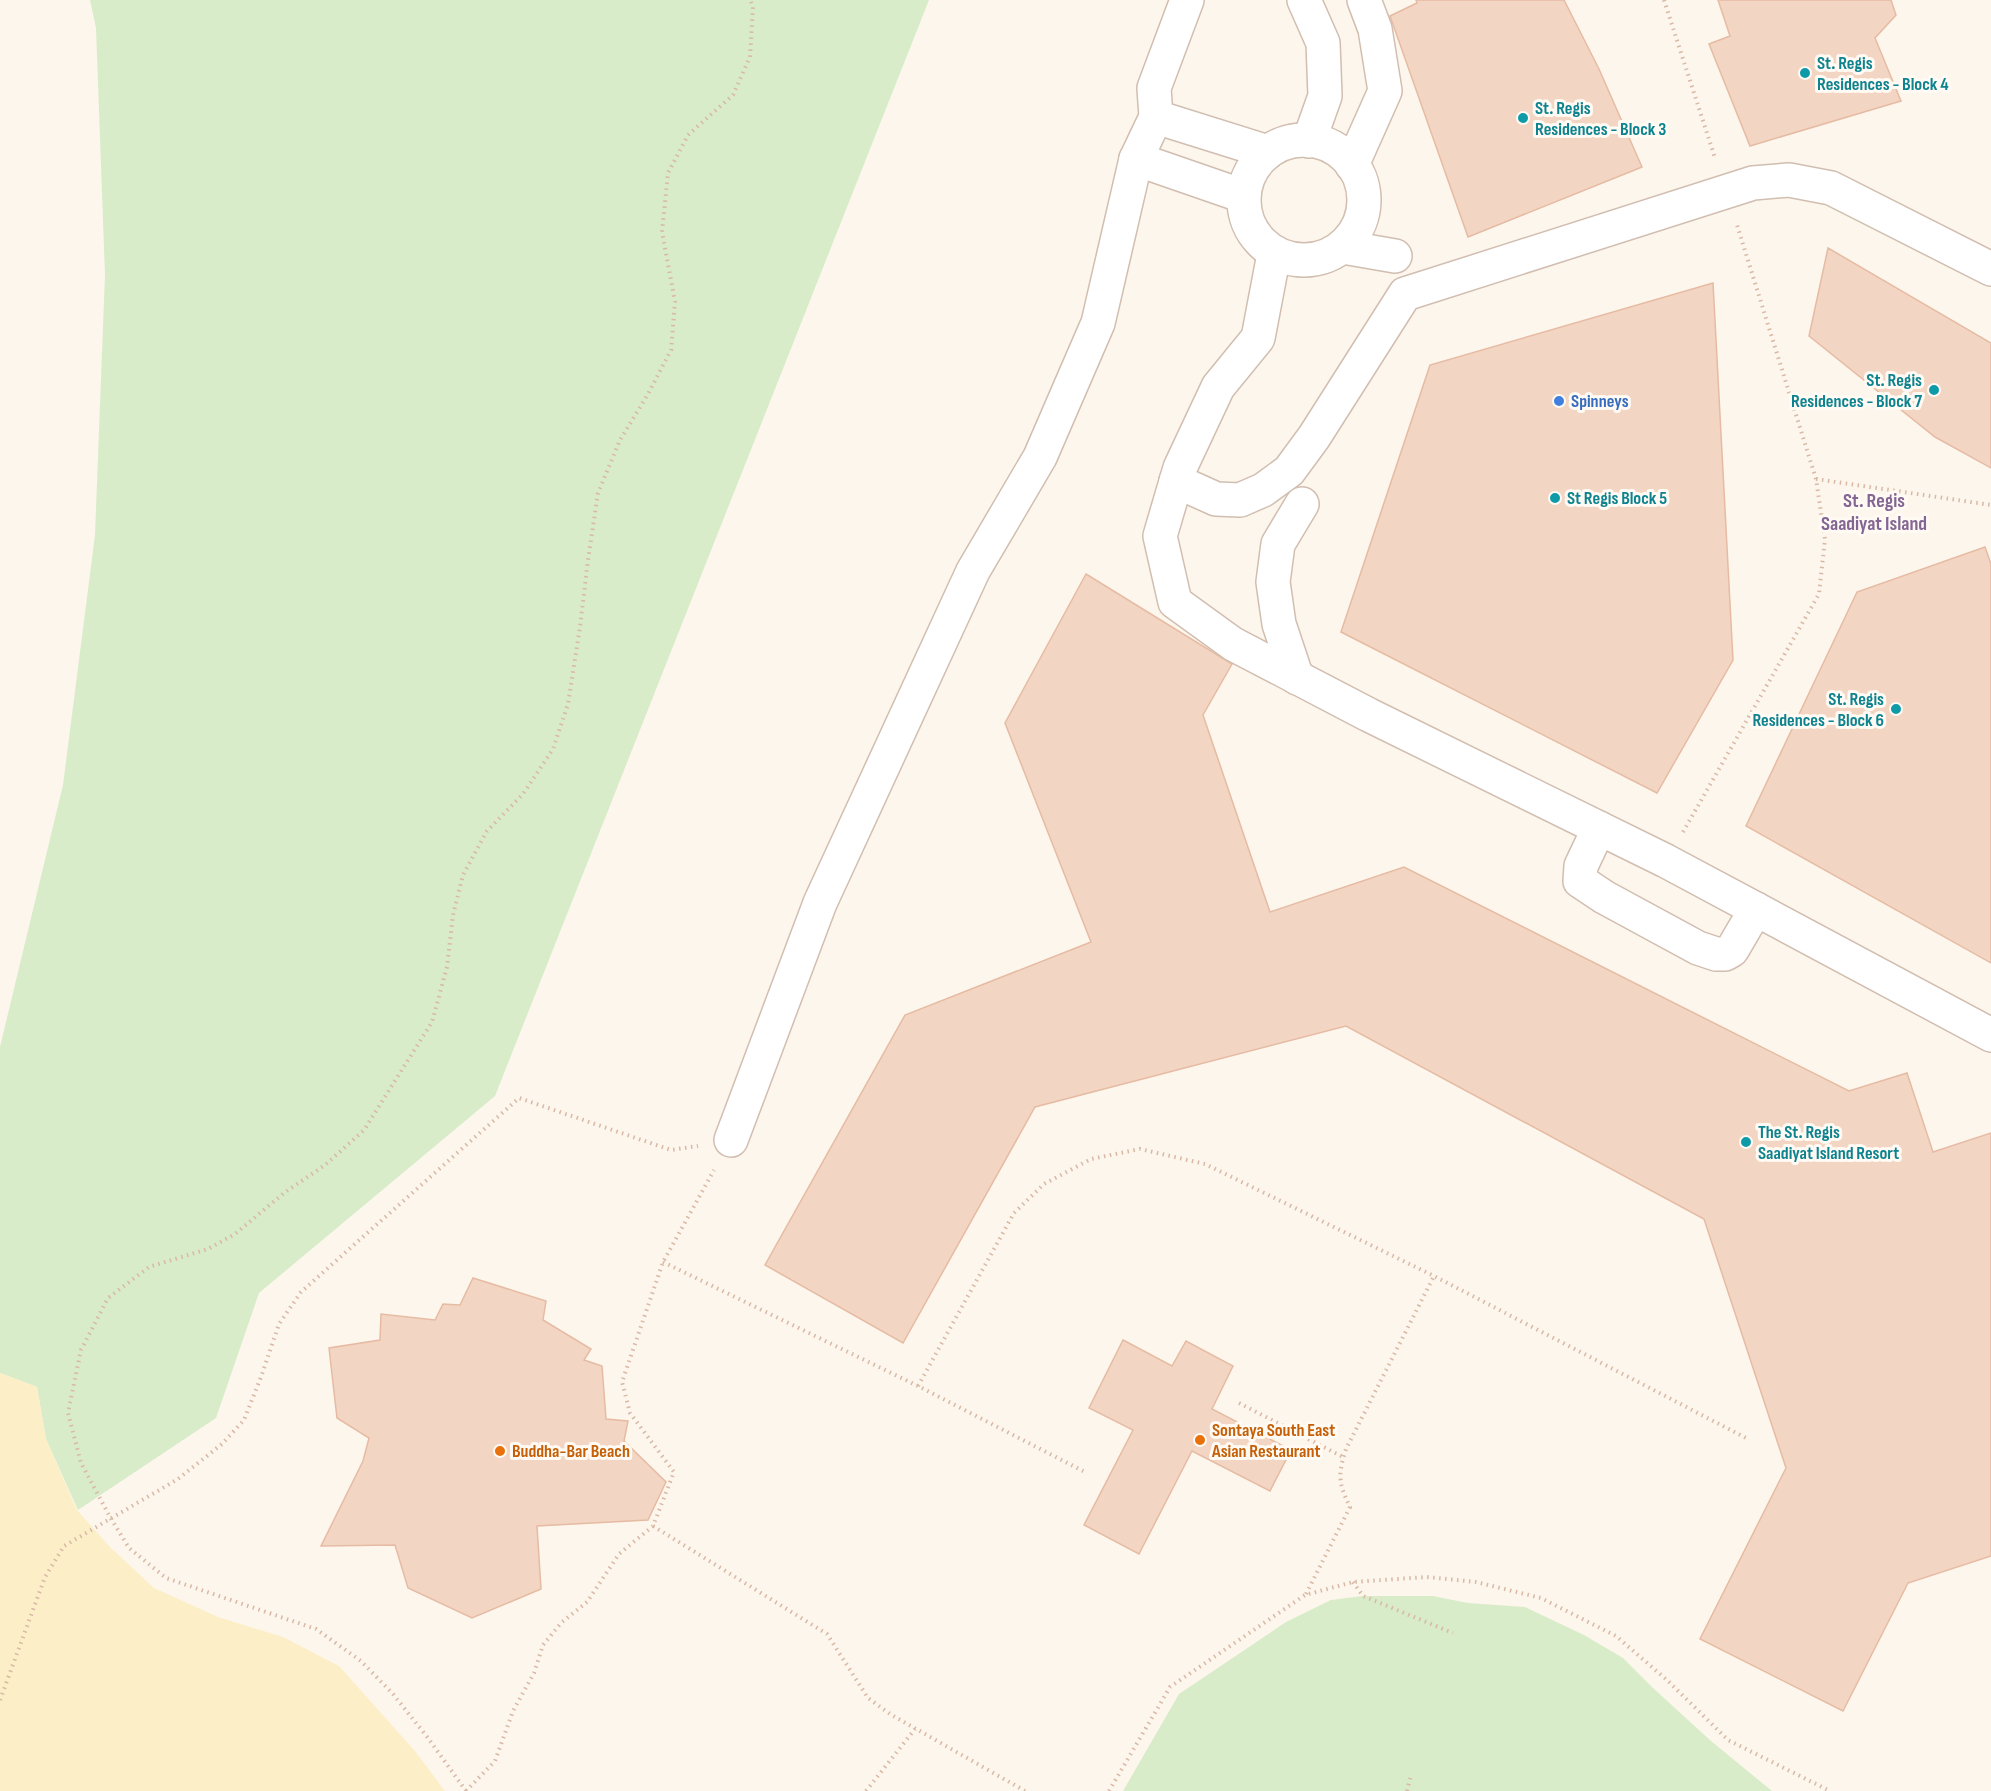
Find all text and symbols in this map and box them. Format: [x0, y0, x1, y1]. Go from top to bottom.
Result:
place label: St. Regis Residences - Block 4 [1817, 53, 1949, 95]
marker: St. Regis Residences - Block 4 [1798, 66, 1812, 80]
place label: St. Regis Residences - Block 3 [1535, 98, 1666, 140]
marker: St. Regis Residences - Block 3 [1516, 111, 1530, 125]
place label: St. Regis Residences - Block 7 [1791, 370, 1922, 412]
marker: St. Regis Residences - Block 7 [1927, 383, 1941, 397]
place label: Spinneys [1571, 391, 1629, 412]
marker: Spinneys [1552, 394, 1566, 408]
place label: St Regis Block 5 [1567, 488, 1667, 509]
district label: St. Regis Saadiyat Island [1821, 489, 1927, 536]
marker: St Regis Block 5 [1548, 491, 1562, 505]
place label: St. Regis Residences - Block 6 [1752, 689, 1884, 731]
marker: St. Regis Residences - Block 6 [1889, 702, 1903, 716]
place label: The St. Regis Saadiyat Island Resort [1758, 1122, 1899, 1164]
marker: The St. Regis Saadiyat Island Resort [1739, 1135, 1753, 1149]
place label: Sontaya South East Asian Restaurant [1211, 1420, 1335, 1462]
marker: Sontaya South East Asian Restaurant [1193, 1433, 1207, 1447]
place label: Buddha-Bar Beach [512, 1441, 630, 1462]
marker: Buddha-Bar Beach [493, 1444, 507, 1458]

